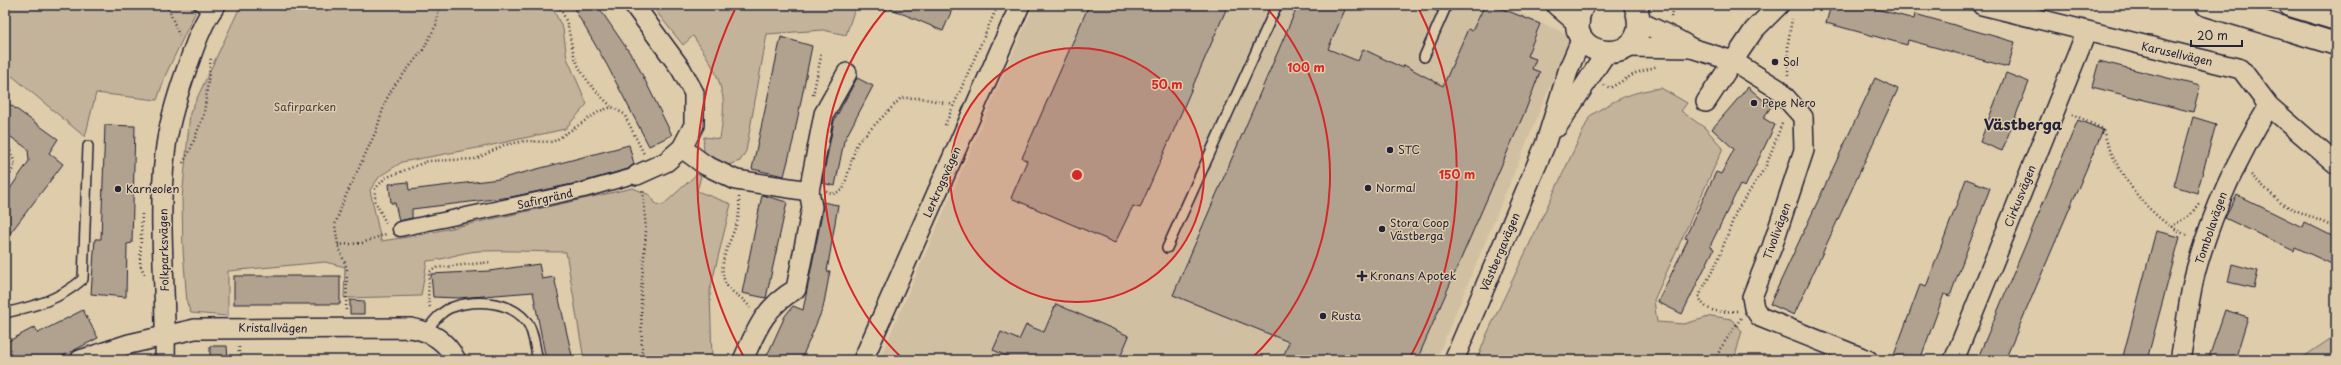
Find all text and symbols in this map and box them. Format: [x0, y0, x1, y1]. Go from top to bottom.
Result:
scale bar [2191, 22, 2242, 48]
text: 20 m [2197, 26, 2228, 44]
street label: Karusellvägen [2140, 37, 2214, 70]
place label: Sol [1783, 53, 1799, 70]
marker: Sol [1770, 57, 1780, 67]
text: 100 m [1287, 58, 1325, 76]
text: 50 m [1151, 75, 1183, 93]
place label: Pepe Nero [1762, 94, 1816, 111]
park label: Safirparken [274, 98, 336, 115]
marker: Pepe Nero [1749, 98, 1759, 108]
district label: Västberga [1984, 112, 2063, 135]
place label: STC [1398, 141, 1420, 158]
street label: Lerkrogsvägen [918, 143, 965, 220]
marker: STC [1385, 145, 1395, 155]
street label: Cirkusvägen [1999, 162, 2040, 229]
text: 150 m [1439, 165, 1475, 183]
centre of rings [1070, 168, 1084, 182]
place label: Normal [1376, 179, 1416, 196]
place label: Karneolen [126, 180, 179, 197]
marker: Normal [1363, 183, 1373, 193]
marker: Karneolen [113, 184, 123, 194]
street label: Safirgränd [515, 184, 575, 213]
street label: Tombolavägen [2190, 189, 2231, 266]
street label: Tivolivägen [1758, 200, 1795, 262]
street label: Folkparksvägen [154, 208, 173, 292]
street label: Västbergavägen [1475, 210, 1524, 294]
place label: Stora Coop Västberga [1390, 214, 1449, 244]
marker: Stora Coop Västberga [1377, 224, 1387, 234]
place label: Kronans Apotek [1370, 267, 1457, 284]
marker: Kronans Apotek [1357, 271, 1367, 281]
place label: Rusta [1331, 307, 1361, 324]
marker: Rusta [1318, 311, 1328, 321]
street label: Kristallvägen [238, 318, 308, 337]

